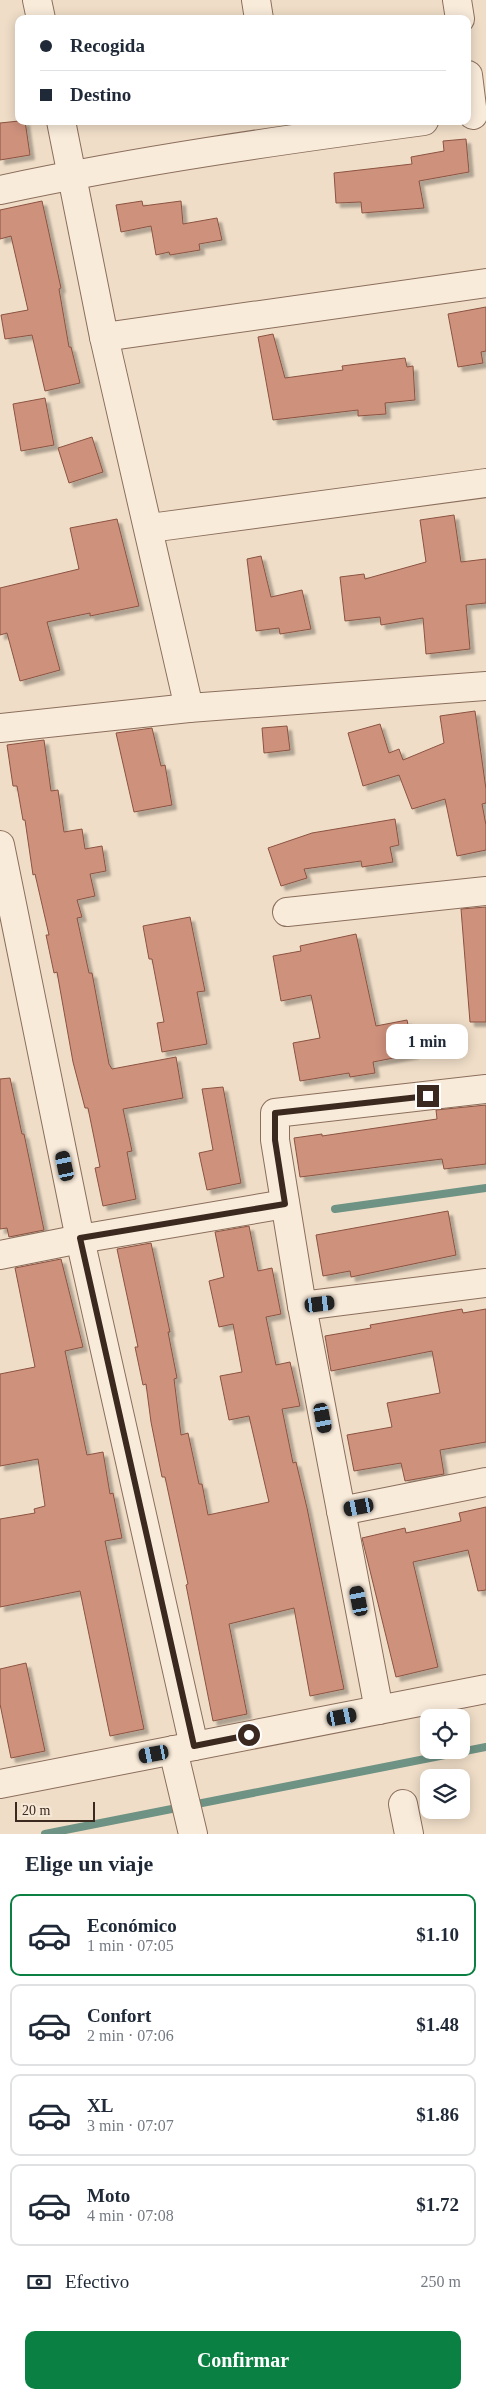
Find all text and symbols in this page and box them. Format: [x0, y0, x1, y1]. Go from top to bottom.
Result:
text: Recogida [70, 35, 145, 56]
text: Destino [70, 84, 131, 105]
callout: 1 min [387, 1024, 469, 1058]
text: 1 min [408, 1033, 446, 1050]
route end [417, 1085, 439, 1107]
car [54, 1150, 75, 1182]
car [304, 1295, 335, 1313]
car [312, 1402, 333, 1434]
car [342, 1497, 375, 1517]
car [348, 1585, 369, 1617]
car [325, 1707, 358, 1727]
map controls [420, 1709, 470, 1819]
button: locate [420, 1709, 470, 1759]
route start [238, 1724, 260, 1746]
car [137, 1744, 170, 1764]
button: layers [420, 1769, 470, 1819]
scale bar [15, 1799, 95, 1822]
text: 20 m [22, 1803, 50, 1818]
text: Elige un viaje [25, 1851, 153, 1876]
icon: car [27, 1913, 72, 1958]
text: Económico [87, 1915, 177, 1936]
text: $1.10 [416, 1924, 459, 1945]
text: 1 min · 07:05 [87, 1937, 174, 1954]
icon: car [27, 2003, 72, 2048]
text: Confort [87, 2005, 151, 2026]
text: $1.48 [416, 2014, 459, 2035]
text: 2 min · 07:06 [87, 2027, 174, 2044]
icon: car [27, 2093, 72, 2138]
text: XL [87, 2095, 113, 2116]
text: $1.86 [416, 2104, 459, 2125]
text: 3 min · 07:07 [87, 2117, 174, 2134]
icon: car [27, 2183, 72, 2228]
text: Moto [87, 2185, 130, 2206]
text: $1.72 [416, 2194, 459, 2215]
text: 4 min · 07:08 [87, 2207, 174, 2224]
icon: cash [25, 2268, 53, 2296]
text: Efectivo [65, 2271, 129, 2292]
text: 250 m [421, 2273, 461, 2290]
button: Confirmar [25, 2331, 461, 2389]

